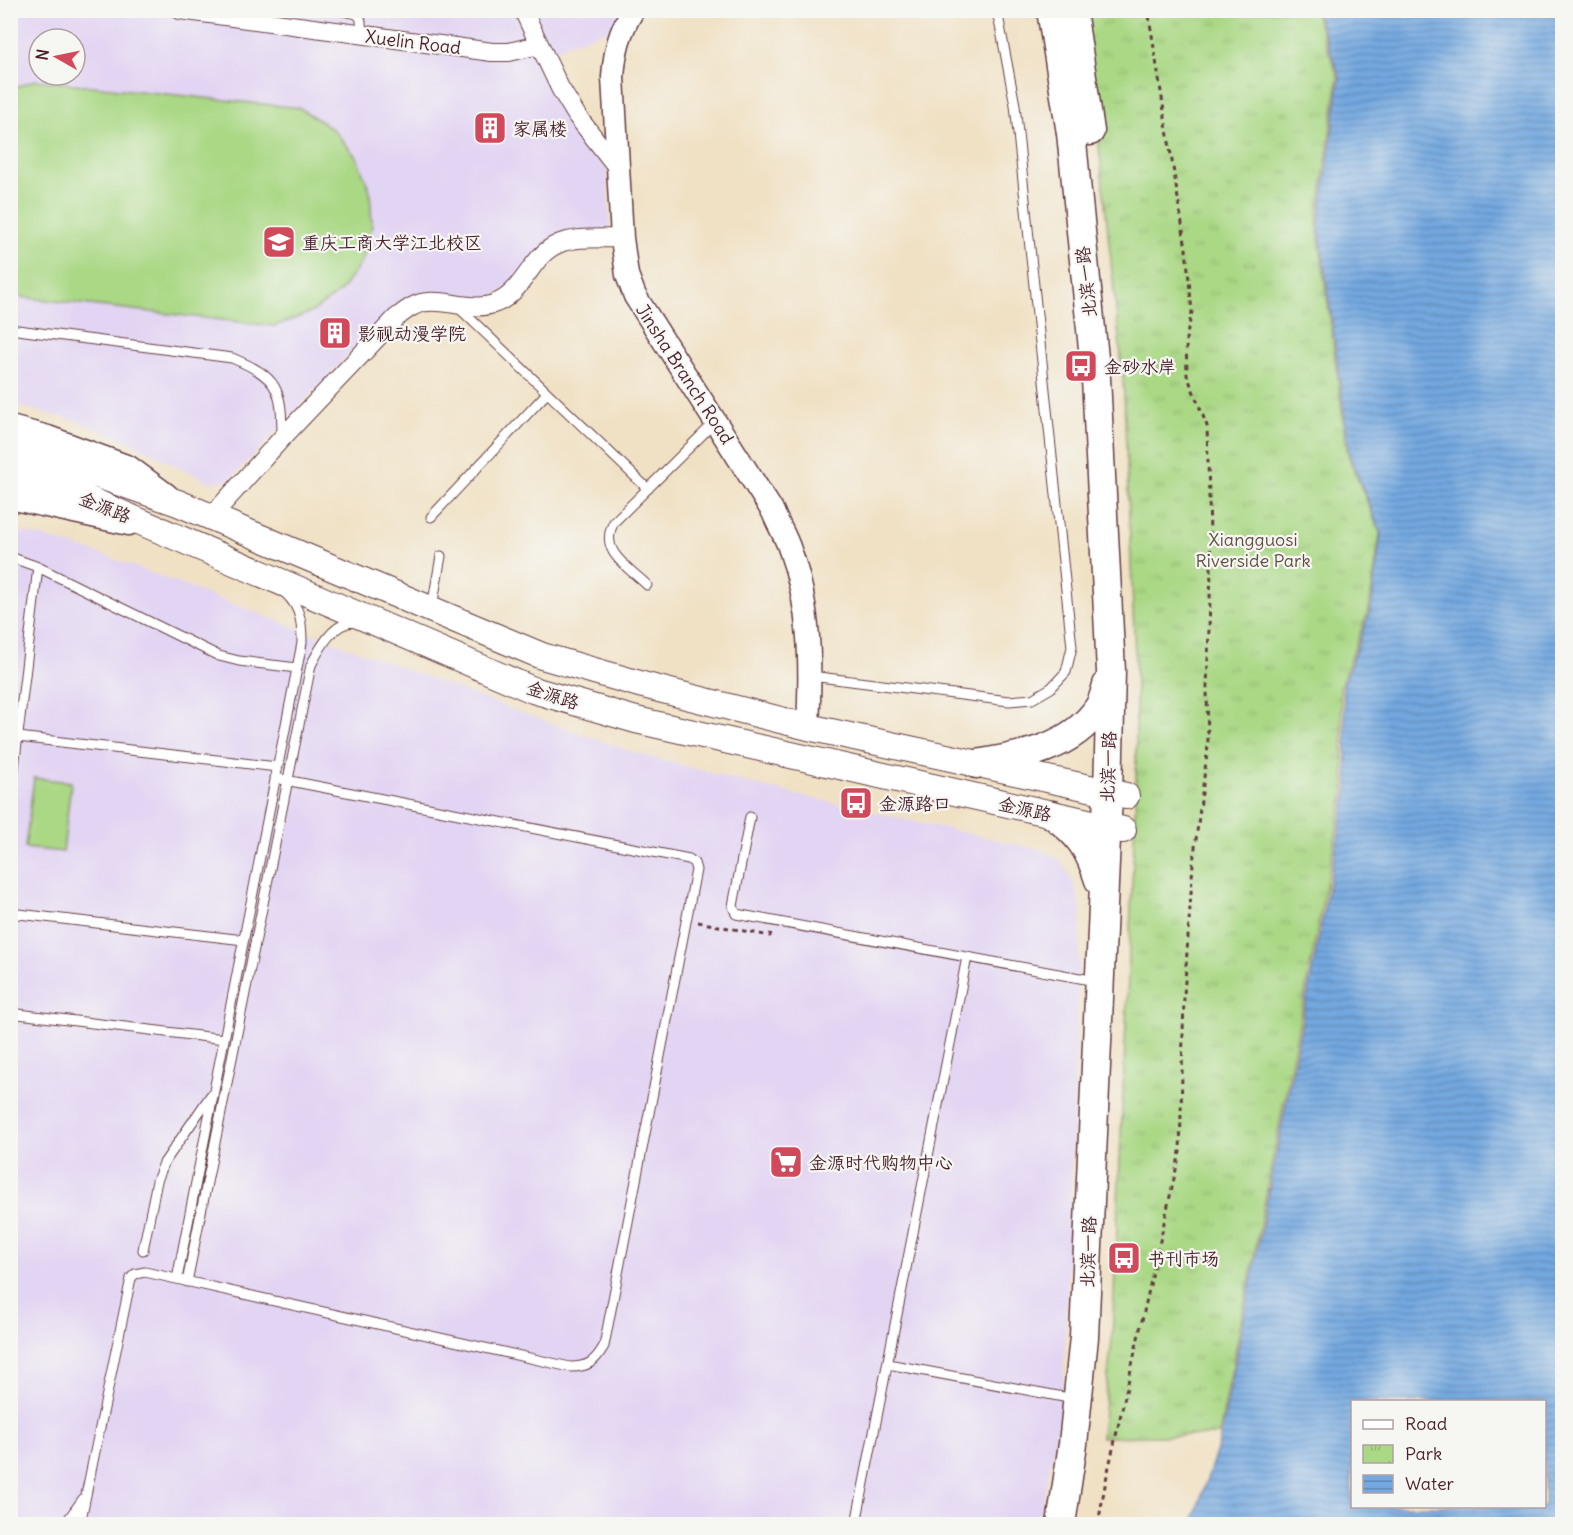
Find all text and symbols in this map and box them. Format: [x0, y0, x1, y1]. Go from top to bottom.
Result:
street label: Xuelin Road [364, 25, 463, 59]
north arrow [27, 27, 87, 87]
text: N [31, 48, 53, 62]
building icon: 家属楼 [472, 110, 508, 146]
place label: 家属楼 [513, 117, 567, 140]
school or university icon: 重庆工商大学江北校区 [261, 224, 297, 260]
place label: 重庆工商大学江北校区 [302, 231, 482, 254]
street label: 北滨一路 [1071, 245, 1101, 319]
street label: Jinsha Branch Road [631, 300, 739, 449]
building icon: 影视动漫学院 [317, 315, 353, 351]
place label: 影视动漫学院 [358, 322, 466, 345]
bus stop icon: 金砂水岸 [1063, 348, 1099, 384]
place label: 金砂水岸 [1104, 355, 1176, 378]
street label: 金源路 [76, 486, 134, 528]
park label: Xiangguosi Riverside Park [1195, 528, 1311, 572]
street label: 金源路 [524, 676, 582, 714]
street label: 北滨一路 [1095, 731, 1121, 803]
bus stop icon: 金源路口 [838, 785, 874, 821]
place label: 金源路口 [879, 792, 951, 815]
street label: 金源路 [996, 792, 1054, 826]
supermarket icon: 金源时代购物中心 [768, 1144, 804, 1180]
place label: 金源时代购物中心 [809, 1151, 953, 1174]
street label: 北滨一路 [1075, 1216, 1101, 1288]
bus stop icon: 书刊市场 [1106, 1240, 1142, 1276]
place label: 书刊市场 [1147, 1247, 1219, 1270]
legend [1351, 1400, 1546, 1508]
text: Road [1405, 1412, 1448, 1435]
text: Park [1405, 1442, 1442, 1465]
text: Water [1405, 1472, 1455, 1495]

